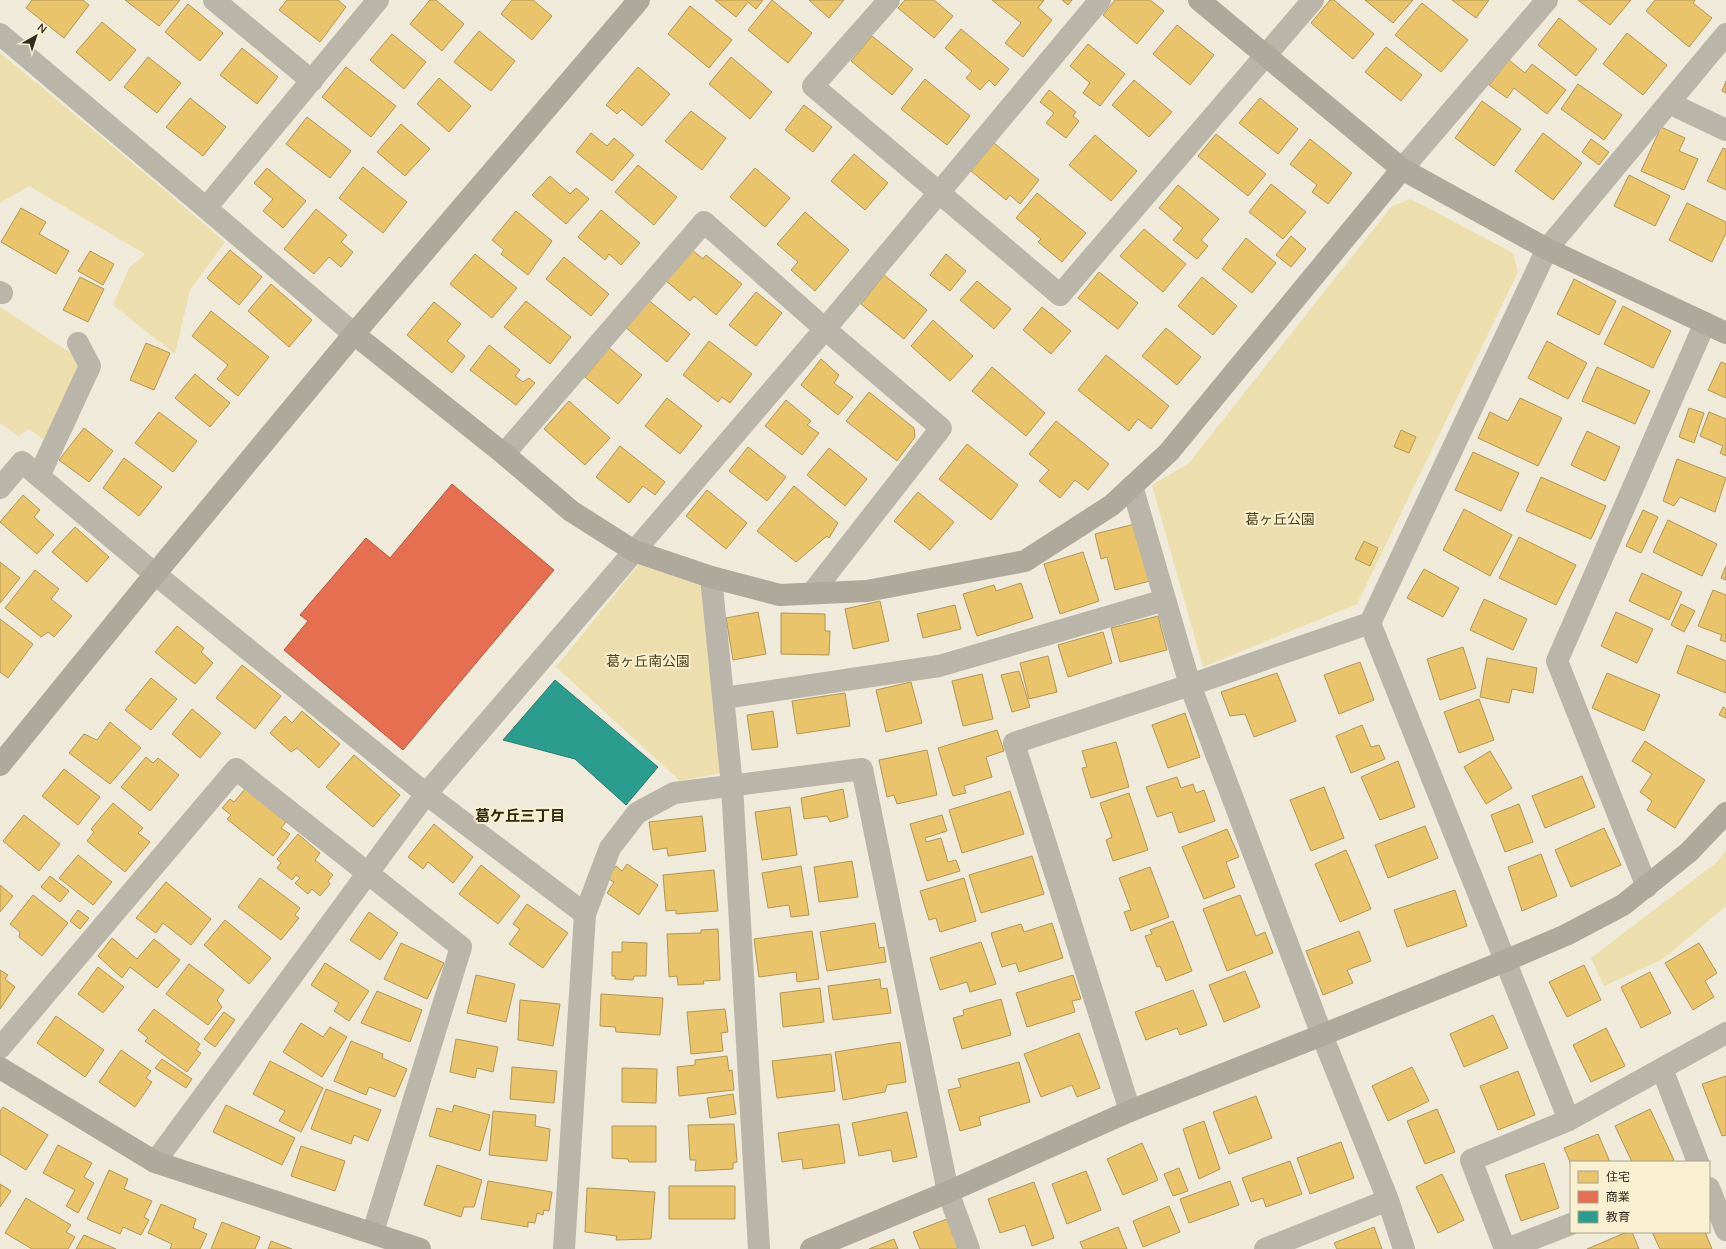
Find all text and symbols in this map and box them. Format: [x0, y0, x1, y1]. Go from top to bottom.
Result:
north arrow [16, 16, 56, 56]
text: N [34, 20, 50, 37]
park label: 葛ヶ丘公園 [1245, 510, 1315, 529]
park label: 葛ヶ丘南公園 [606, 652, 690, 671]
district label: 葛ケ丘三丁目 [475, 806, 565, 826]
legend [1570, 1161, 1710, 1233]
text: 住宅 [1606, 1169, 1630, 1185]
text: 商業 [1606, 1189, 1630, 1205]
text: 教育 [1606, 1209, 1630, 1225]

